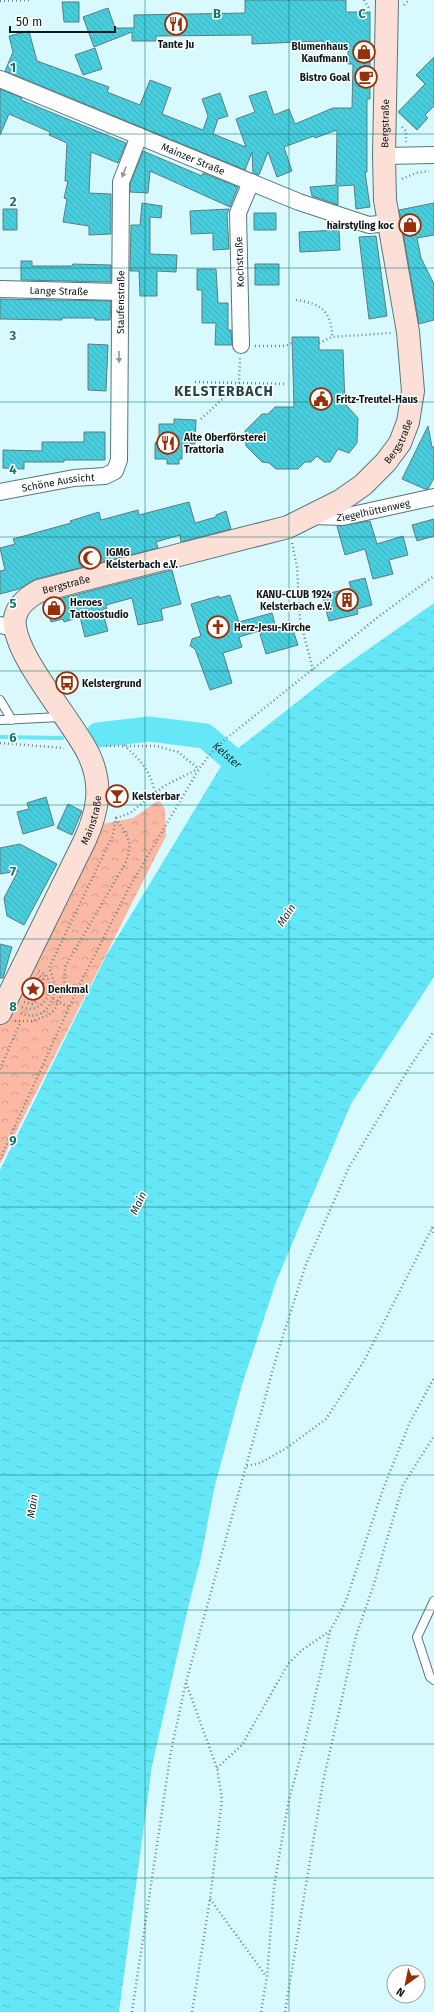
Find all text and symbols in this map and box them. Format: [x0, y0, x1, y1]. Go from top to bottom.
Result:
text: B [213, 6, 221, 21]
text: C [358, 6, 366, 21]
scale bar [10, 8, 115, 34]
restaurant icon: Tante Ju [163, 11, 189, 37]
text: 50 m [16, 15, 42, 29]
place label: Tante Ju [158, 39, 195, 51]
shop icon: Blumenhaus Kaufmann [351, 39, 377, 65]
place label: Blumenhaus Kaufmann [292, 41, 348, 65]
text: 1 [10, 60, 16, 75]
cafe icon: Bistro Goal [353, 64, 379, 90]
place label: Bistro Goal [300, 72, 350, 84]
street label: Bergstraße [379, 99, 392, 148]
street label: Mainzer Straße [159, 141, 226, 178]
one-way arrow [121, 166, 127, 177]
text: 2 [10, 194, 17, 209]
shop icon: hairstyling koc [397, 212, 423, 238]
place label: hairstyling koc [327, 220, 394, 232]
street label: Kochstraße [233, 236, 247, 288]
street label: Staufenstraße [115, 270, 127, 334]
street label: Lange Straße [29, 285, 89, 298]
text: 3 [9, 328, 17, 343]
one-way arrow [116, 351, 122, 364]
district label: KELSTERBACH [174, 383, 274, 400]
public building icon: Fritz-Treutel-Haus [308, 386, 334, 412]
place label: Fritz-Treutel-Haus [336, 394, 418, 406]
street label: Bergstraße [382, 418, 416, 466]
restaurant icon: Alte Oberförsterei Trattoria [155, 430, 181, 456]
place label: Alte Oberförsterei Trattoria [183, 432, 266, 456]
text: 4 [9, 462, 17, 477]
street label: Schöne Aussicht [21, 472, 95, 495]
street label: Ziegelhüttenweg [336, 497, 412, 524]
mosque icon: IGMG Kelsterbach e.V. [77, 545, 103, 571]
place label: IGMG Kelsterbach e.V. [106, 547, 178, 571]
street label: Bergstraße [41, 573, 92, 597]
building icon: KANU-CLUB 1924 Kelsterbach e.V. [334, 587, 360, 613]
place label: KANU-CLUB 1924 Kelsterbach e.V. [256, 589, 333, 613]
shop icon: Heroes Tattoostudio [41, 595, 67, 621]
text: 5 [10, 596, 17, 611]
place label: Heroes Tattoostudio [70, 597, 129, 621]
church icon: Herz-Jesu-Kirche [205, 614, 231, 640]
place label: Herz-Jesu-Kirche [234, 622, 311, 634]
bus stop icon: Kelstergrund [54, 670, 80, 696]
place label: Kelstergrund [82, 678, 142, 690]
text: 6 [9, 730, 17, 745]
water label: Kelster [210, 739, 244, 772]
bar icon: Kelsterbar [104, 783, 130, 809]
place label: Kelsterbar [132, 791, 181, 803]
street label: Mainstraße [79, 795, 104, 847]
text: 7 [10, 864, 16, 879]
water label: Main [274, 902, 298, 929]
place icon: Denkmal [20, 976, 46, 1002]
place label: Denkmal [48, 984, 88, 996]
text: 8 [9, 999, 17, 1014]
text: 9 [9, 1133, 17, 1148]
water label: Main [127, 1189, 150, 1217]
water label: Main [24, 1493, 41, 1519]
north arrow [386, 1964, 426, 2004]
text: N [394, 1985, 407, 1999]

